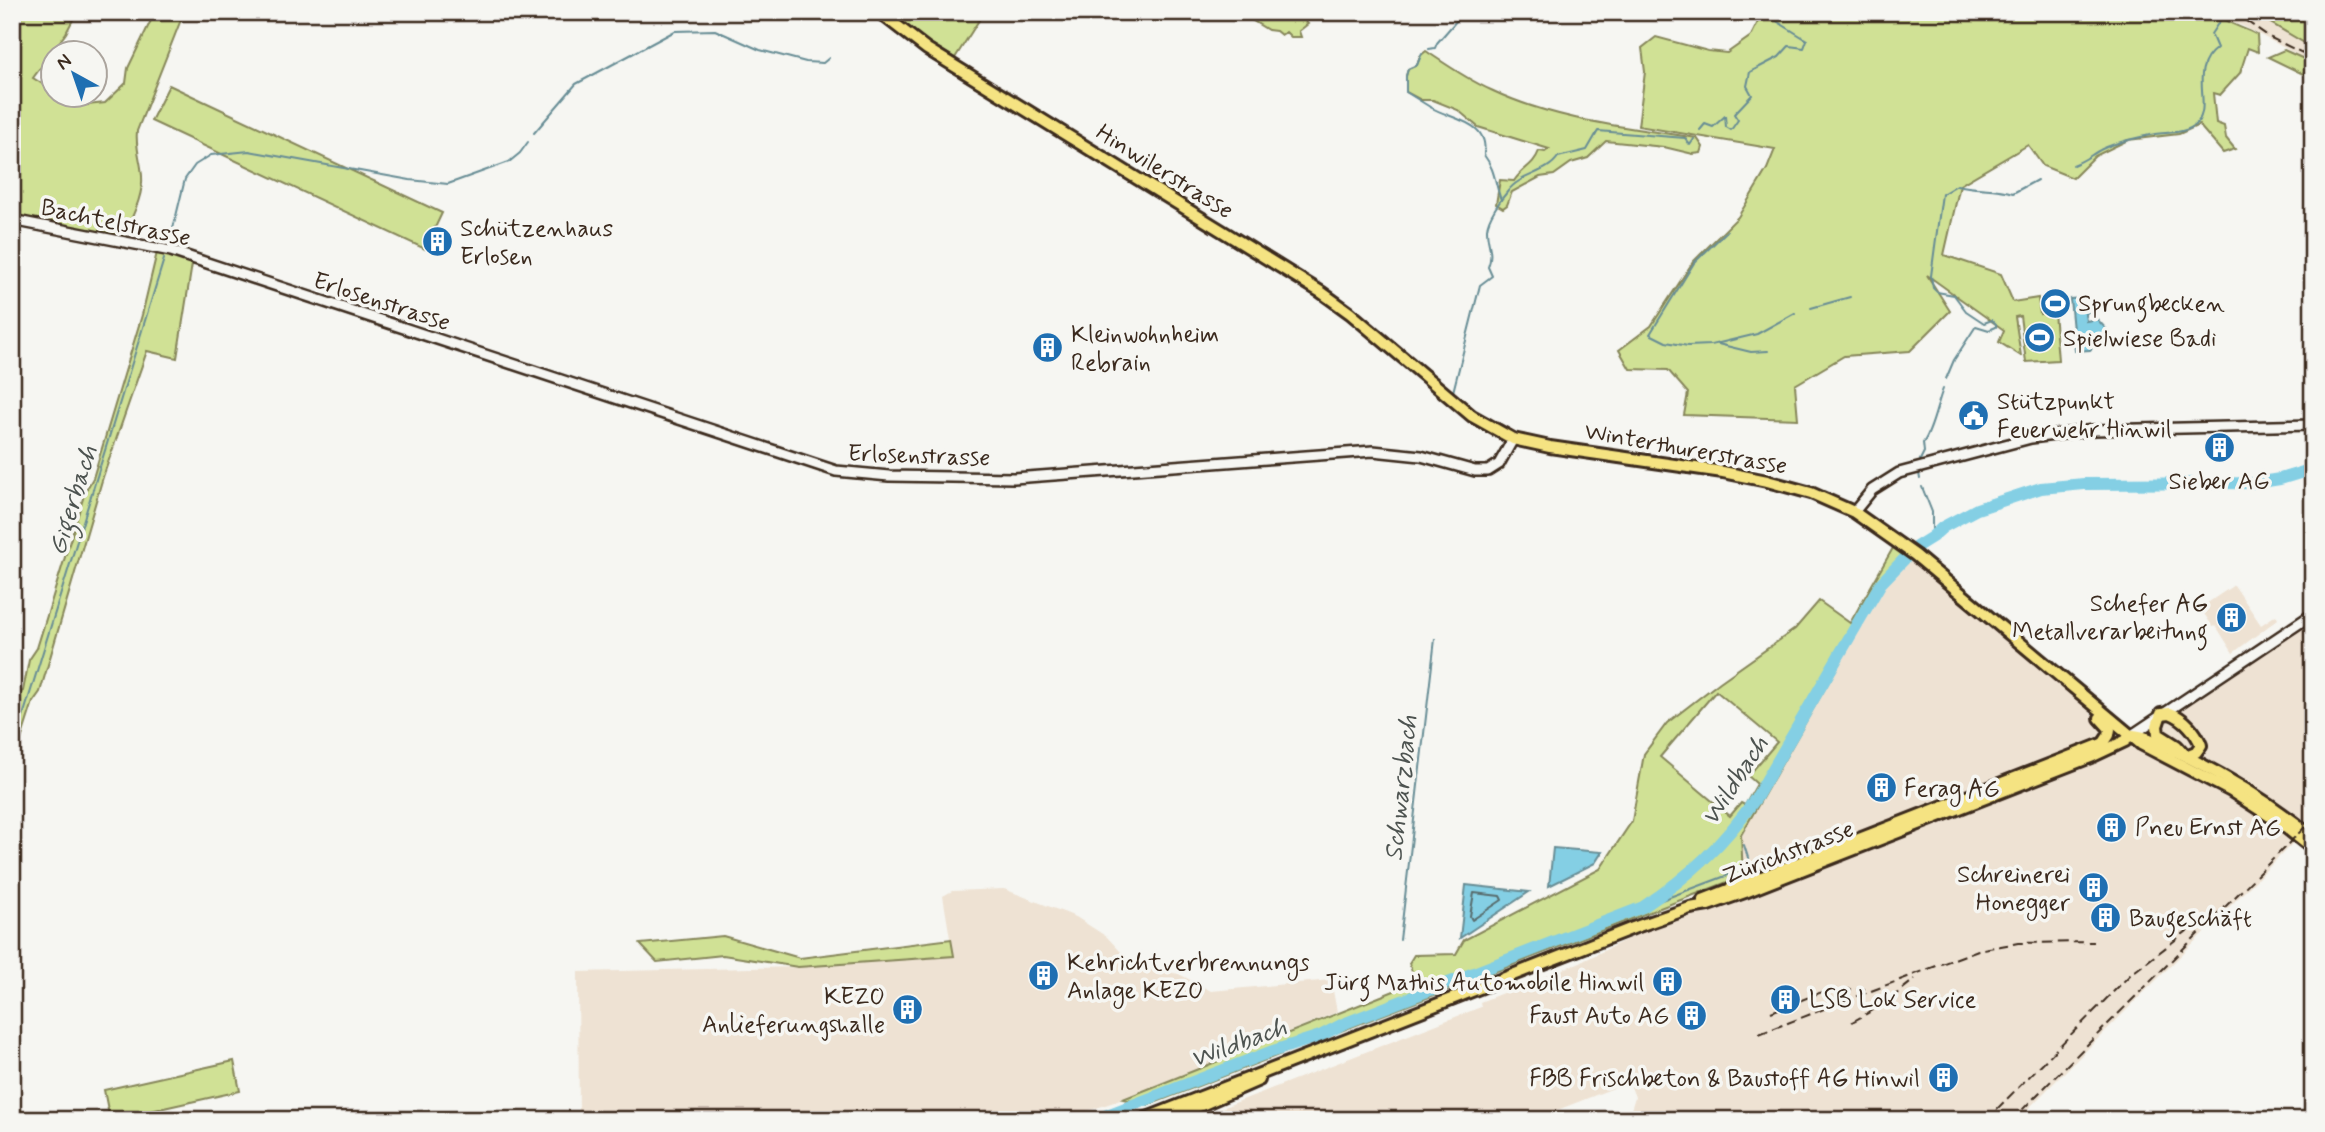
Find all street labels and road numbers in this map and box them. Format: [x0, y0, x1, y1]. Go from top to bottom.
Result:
street label: Hinwilerstrasse [1090, 118, 1239, 227]
street label: Bachtelstrasse [38, 192, 193, 254]
street label: Erlosenstrasse [309, 266, 454, 339]
street label: Winterthurerstrasse [1582, 416, 1789, 483]
street label: Erlosenstrasse [847, 439, 991, 474]
street label: Zürichstrasse [1719, 814, 1859, 893]

